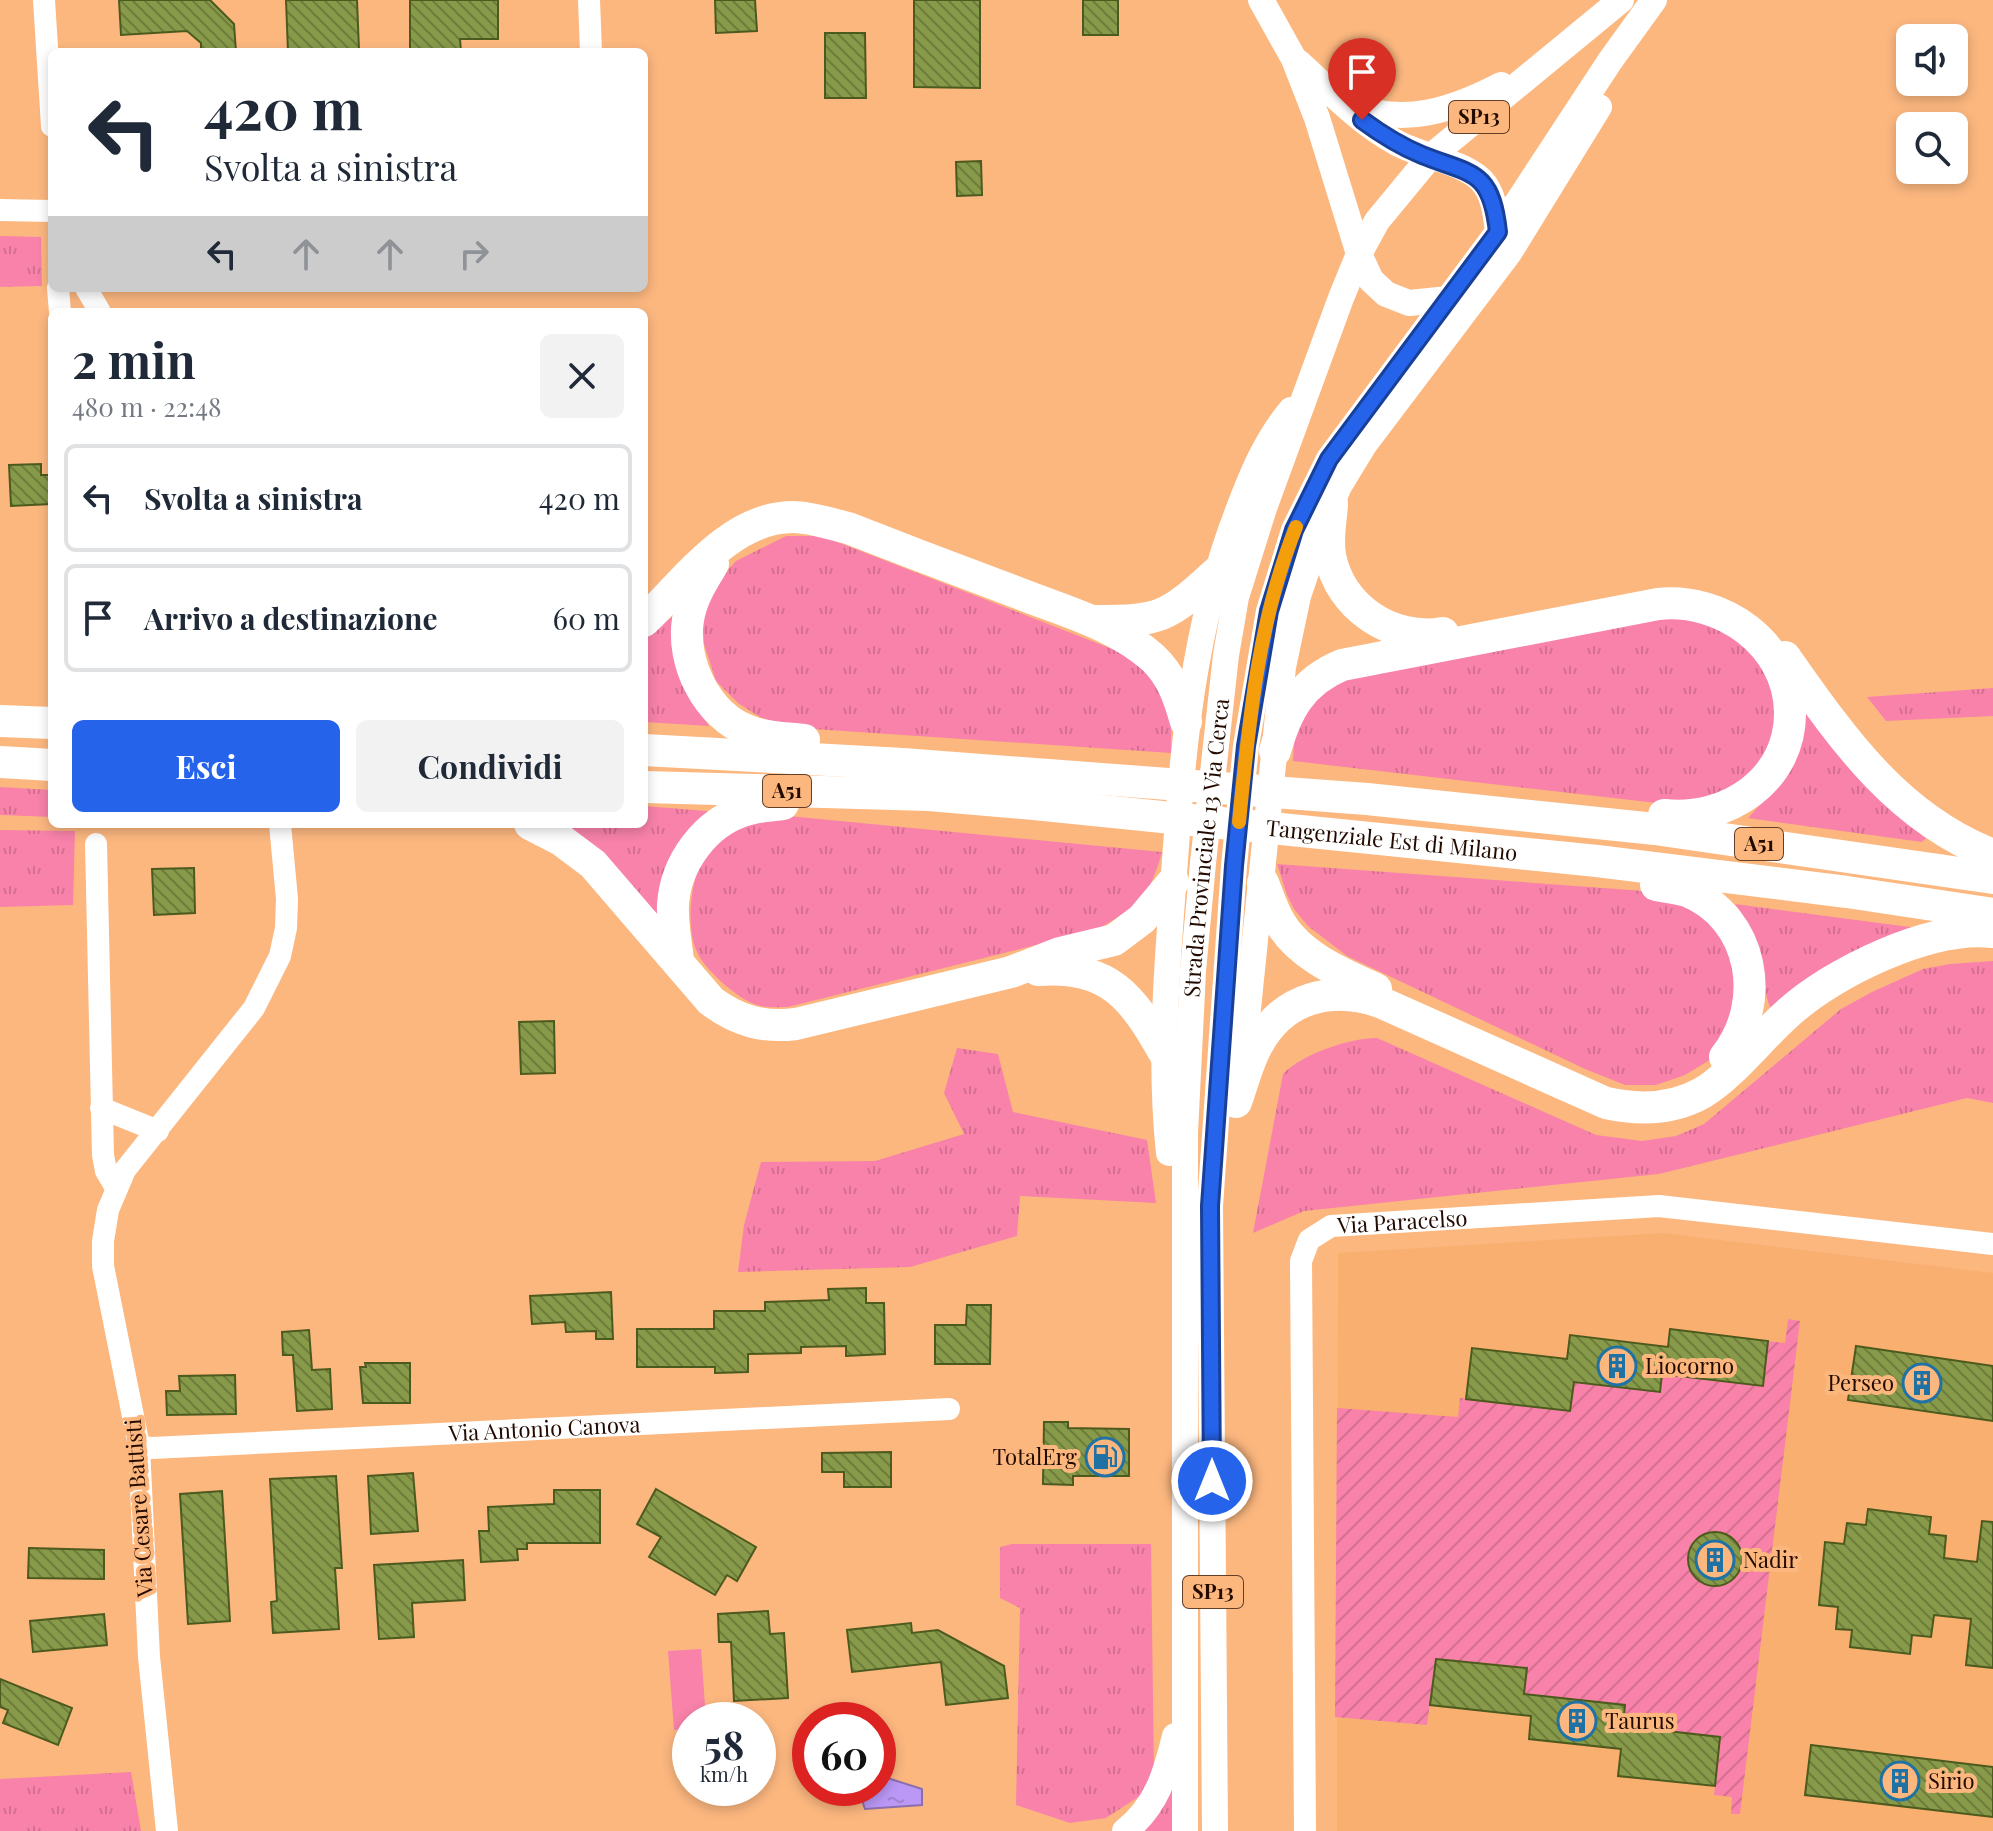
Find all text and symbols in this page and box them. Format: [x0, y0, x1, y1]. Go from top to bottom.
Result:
map controls [1896, 24, 1968, 184]
button: sound [1896, 24, 1968, 96]
pin [1328, 38, 1396, 120]
icon: arrive [1340, 50, 1384, 94]
text: 420 m [204, 70, 363, 145]
icon: left [72, 80, 176, 184]
road number: SP13 [1449, 101, 1509, 133]
button: search [1896, 112, 1968, 184]
text: Svolta a sinistra [204, 142, 458, 190]
icon: left [200, 232, 244, 276]
icon: ahead [284, 232, 328, 276]
icon: ahead [368, 232, 412, 276]
icon: right [452, 232, 496, 276]
text: 2 min [72, 327, 196, 391]
button: close [540, 334, 624, 418]
text: 480 m · 22:48 [72, 389, 222, 424]
icon: left [76, 476, 120, 520]
text: Svolta a sinistra [144, 478, 363, 518]
text: 420 m [539, 478, 620, 518]
icon: arrive [76, 596, 120, 640]
text: Arrivo a destinazione [144, 598, 438, 638]
text: 60 m [552, 598, 620, 638]
street label: Strada Provinciale 13 Via Cerca [1176, 697, 1235, 998]
button: Esci [72, 720, 340, 812]
button: Condividi [356, 720, 624, 812]
road number: A51 [763, 775, 811, 807]
street label: Tangenziale Est di Milano [1265, 812, 1519, 867]
road number: A51 [1735, 828, 1783, 860]
street label: Via Paracelso [1335, 1202, 1468, 1240]
building icon: Liocorno [1596, 1345, 1638, 1387]
place label: Liocorno [1645, 1350, 1734, 1380]
building icon: Perseo [1901, 1362, 1943, 1404]
place label: Perseo [1827, 1367, 1894, 1397]
street label: Via Antonio Canova [447, 1408, 641, 1448]
street label: Via Cesare Battisti [117, 1418, 159, 1599]
fuel station icon: TotalErg [1084, 1436, 1126, 1478]
position arrow [1170, 1439, 1254, 1523]
place label: TotalErg [992, 1441, 1077, 1471]
building icon: Nadir [1694, 1539, 1736, 1581]
place label: Nadir [1743, 1544, 1798, 1574]
road number: SP13 [1183, 1576, 1243, 1608]
building icon: Taurus [1556, 1700, 1598, 1742]
speed limit sign: 60 [792, 1702, 896, 1806]
place label: Taurus [1605, 1705, 1675, 1735]
text: 58 [704, 1717, 744, 1770]
text: km/h [700, 1760, 748, 1787]
building icon: Sirio [1879, 1760, 1921, 1802]
place label: Sirio [1928, 1765, 1975, 1795]

